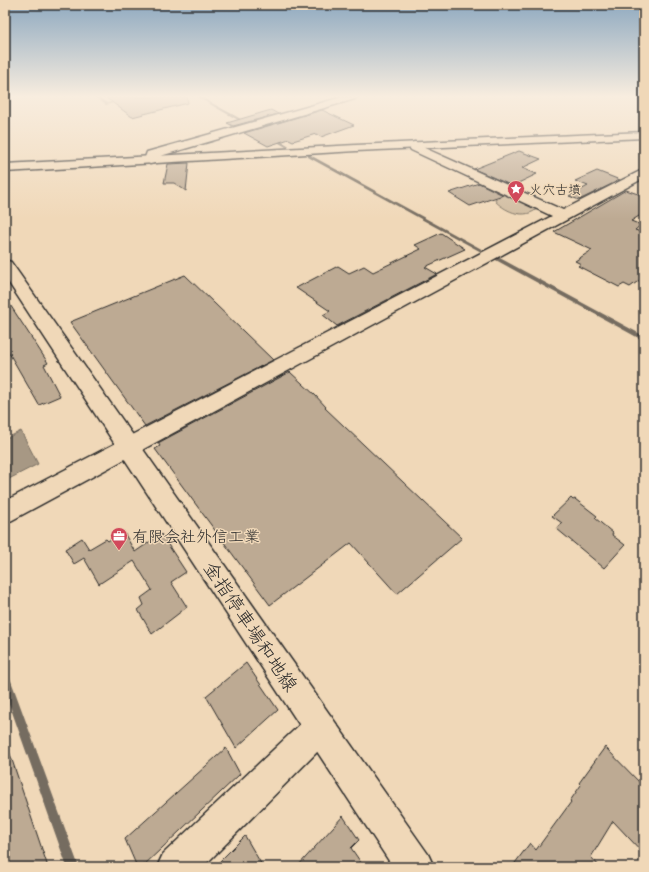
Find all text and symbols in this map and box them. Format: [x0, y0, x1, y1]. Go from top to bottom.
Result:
place icon: 火穴古墳 [506, 179, 526, 204]
place label: 火穴古墳 [529, 181, 581, 200]
office icon: 有限会社外信工業 [109, 526, 129, 551]
place label: 有限会社外信工業 [132, 526, 260, 550]
street label: 金指停車場和地線 [195, 557, 303, 698]

